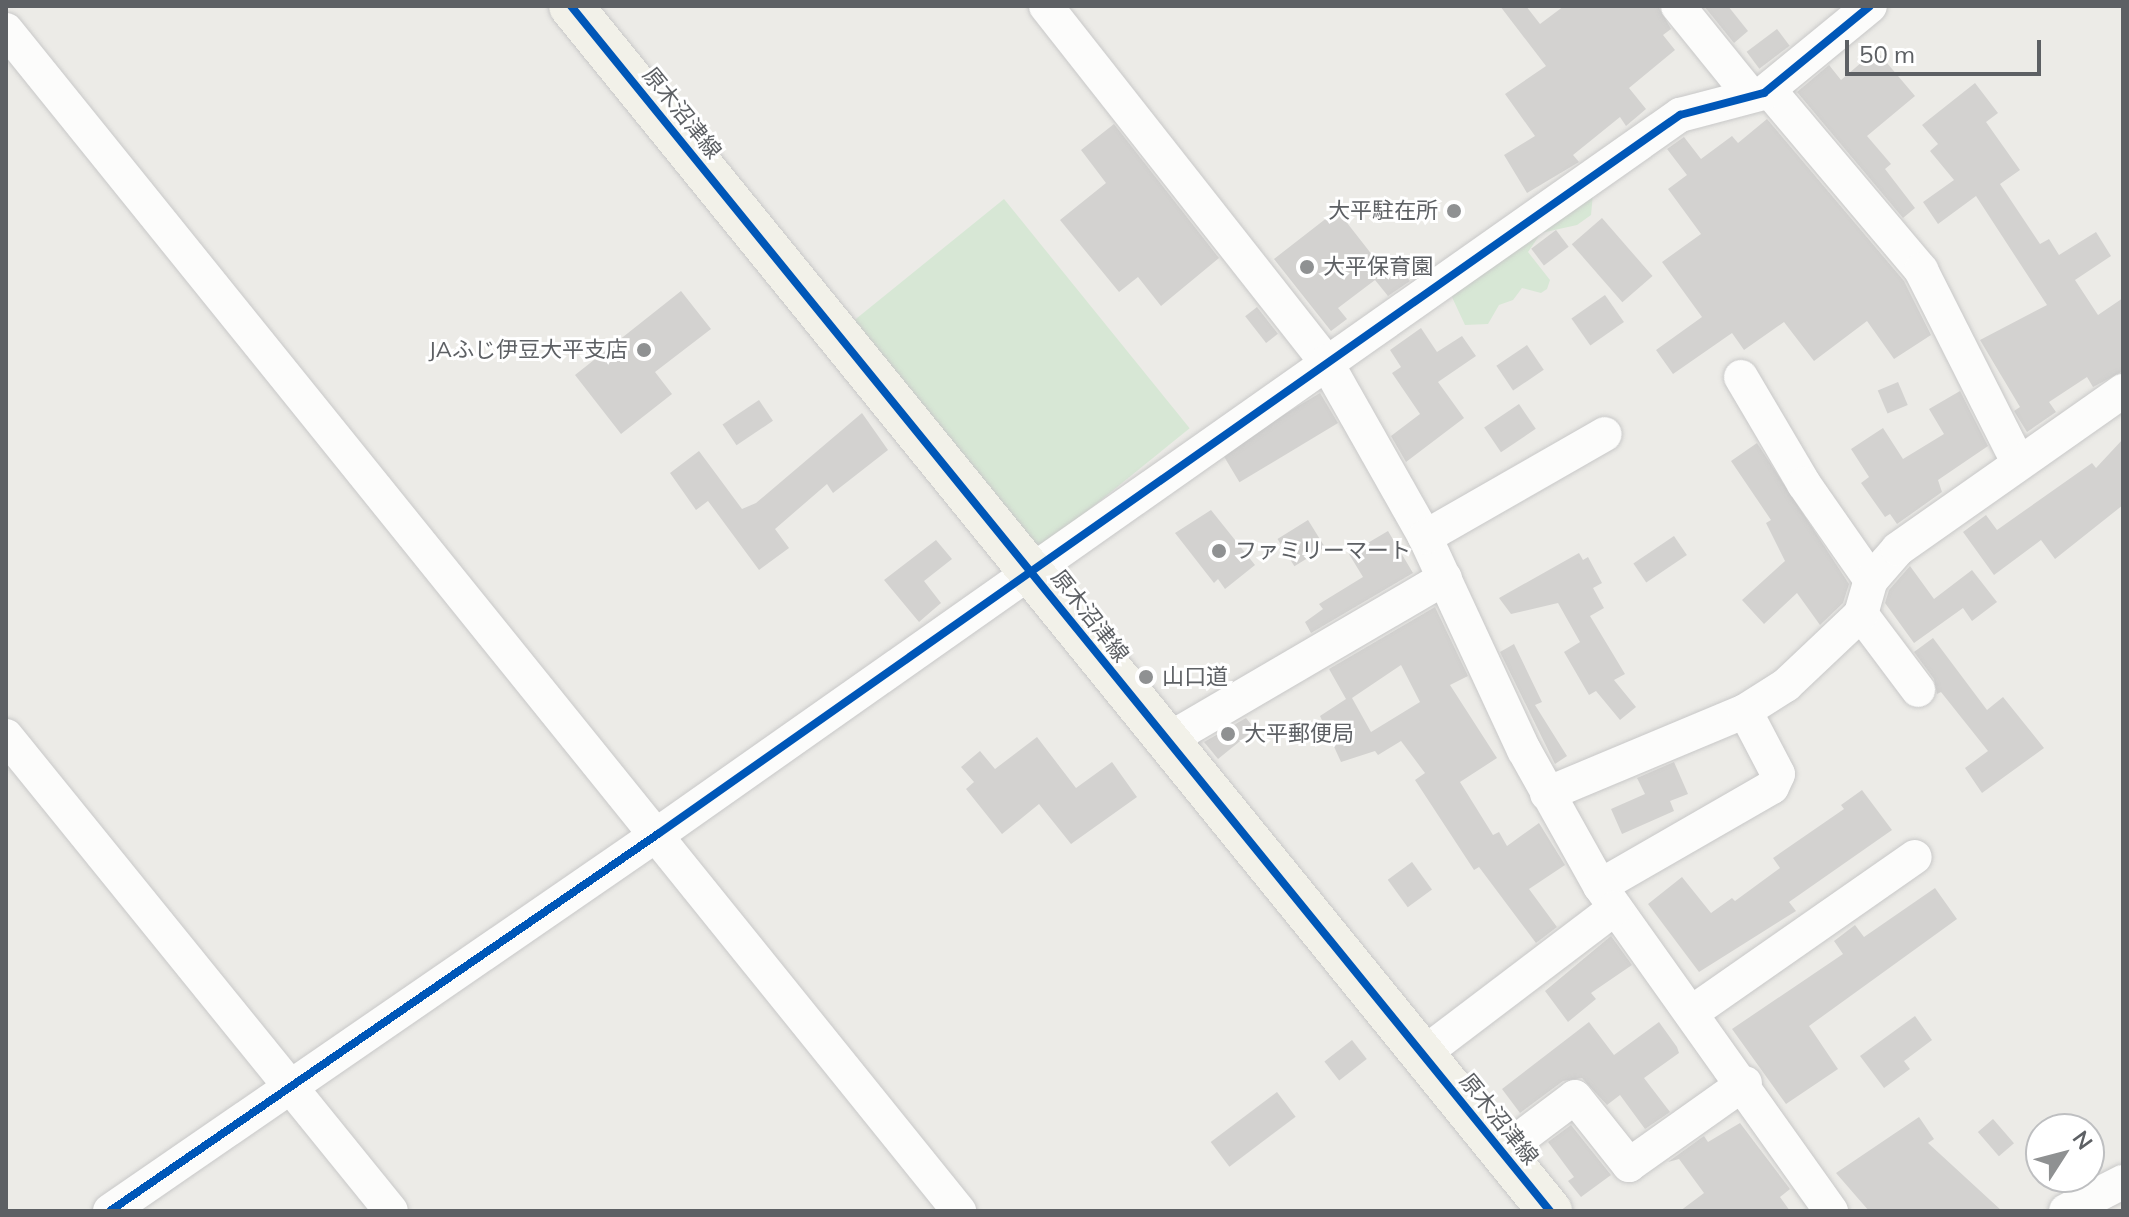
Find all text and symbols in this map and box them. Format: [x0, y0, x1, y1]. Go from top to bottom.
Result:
scale bar [1849, 24, 2045, 74]
text: 50 m [1859, 39, 1915, 69]
street label: 原木沼津線 [637, 62, 727, 164]
place label: 大平駐在所 [1328, 198, 1438, 224]
marker: 大平駐在所 [1445, 202, 1463, 220]
place label: 大平保育園 [1323, 254, 1433, 280]
marker: 大平保育園 [1298, 258, 1316, 276]
place label: JAふじ伊豆大平支店 [429, 337, 628, 363]
marker: JAふじ伊豆大平支店 [635, 341, 653, 359]
place label: ファミリーマート [1235, 538, 1411, 564]
marker: ファミリーマート [1210, 542, 1228, 560]
street label: 原木沼津線 [1046, 565, 1134, 667]
place label: 山口道 [1162, 664, 1228, 690]
marker: 山口道 [1137, 668, 1155, 686]
place label: 大平郵便局 [1244, 721, 1354, 747]
marker: 大平郵便局 [1219, 725, 1237, 743]
street label: 原木沼津線 [1454, 1068, 1544, 1170]
north arrow [2025, 1113, 2105, 1193]
text: N [2067, 1125, 2099, 1155]

